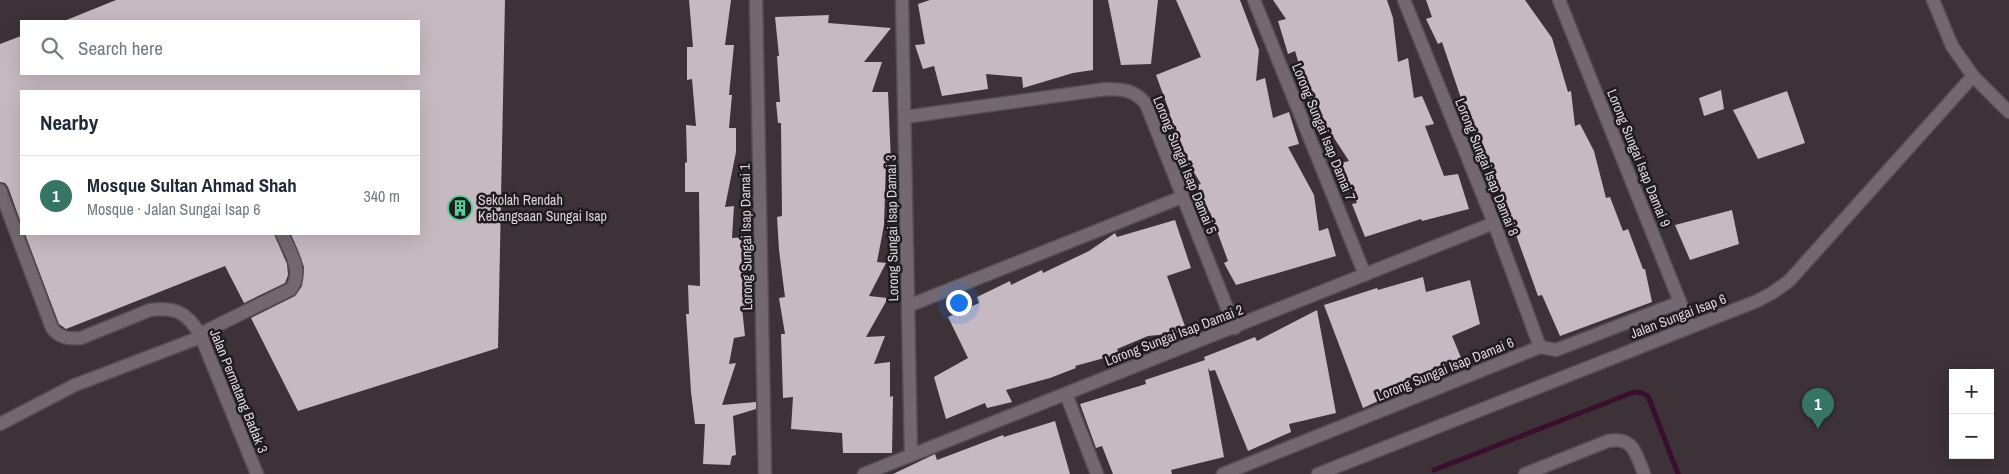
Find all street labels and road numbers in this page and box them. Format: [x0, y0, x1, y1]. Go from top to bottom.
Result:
street label: Lorong Sungai Isap Damai 7 [1288, 61, 1360, 203]
street label: Lorong Sungai Isap Damai 9 [1603, 87, 1675, 229]
street label: Lorong Sungai Isap Damai 5 [1149, 94, 1221, 236]
street label: Lorong Sungai Isap Damai 8 [1451, 96, 1523, 238]
street label: Lorong Sungai Isap Damai 3 [882, 154, 902, 302]
street label: Lorong Sungai Isap Damai 1 [736, 163, 756, 311]
street label: Jalan Sungai Isap 6 [1627, 289, 1729, 343]
street label: Lorong Sungai Isap Damai 2 [1102, 300, 1246, 370]
street label: Jalan Permatang Badak 3 [206, 326, 272, 456]
street label: Lorong Sungai Isap Damai 6 [1374, 333, 1516, 405]

